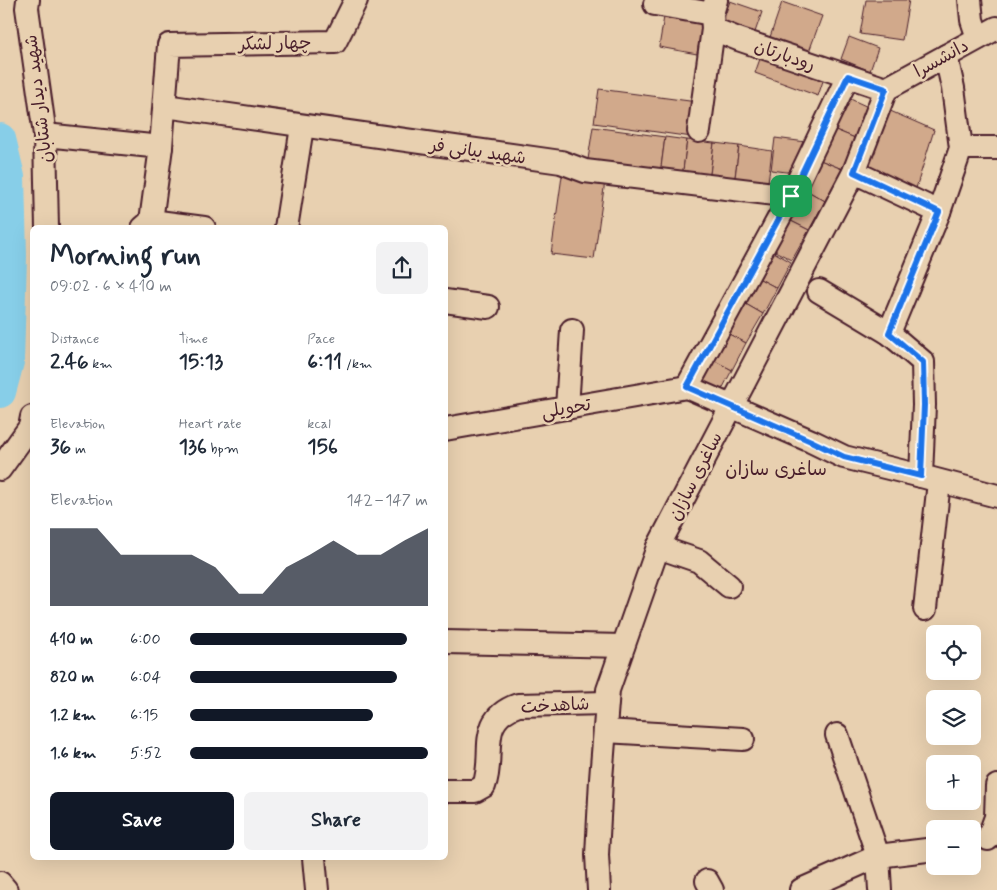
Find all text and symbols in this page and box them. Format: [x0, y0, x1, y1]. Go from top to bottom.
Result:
street label: چهار لشکر [236, 31, 312, 57]
street label: شهید دیدار شتابان [19, 33, 59, 164]
street label: رودبارتان [751, 34, 818, 78]
street label: دانشسرا [910, 34, 973, 84]
street label: شهید بیانی فر [426, 133, 527, 171]
pin [770, 175, 812, 217]
icon: arrive [777, 182, 805, 210]
text: Morning run [50, 238, 201, 275]
button: share [376, 242, 428, 294]
text: 09:02 · 6 × 410 m [50, 276, 172, 297]
text: Distance [50, 330, 99, 348]
text: Time [179, 330, 208, 348]
text: Pace [307, 330, 335, 348]
text: 2.46 [50, 348, 89, 376]
text: 15:13 [179, 348, 223, 376]
text: 6:11 [307, 348, 342, 376]
text: km [89, 355, 113, 373]
text: /km [342, 355, 372, 373]
street label: تحویلی [540, 393, 593, 425]
text: Elevation [50, 415, 105, 433]
text: Heart rate [179, 415, 242, 433]
text: kcal [307, 415, 331, 433]
street label: ساغری سازان [663, 428, 728, 525]
text: 36 [50, 433, 71, 461]
text: 136 [179, 433, 207, 461]
text: 156 [307, 433, 338, 461]
text: m [71, 440, 86, 458]
text: bpm [207, 440, 239, 458]
district label: ساغری سازان [725, 457, 827, 482]
text: Elevation [50, 490, 113, 511]
text: 142–147 m [346, 490, 428, 511]
map controls [926, 625, 981, 875]
button: locate [926, 625, 981, 680]
text: 410 m [50, 629, 93, 650]
text: 6:00 [130, 629, 161, 650]
text: 820 m [50, 667, 94, 688]
text: 6:04 [130, 667, 161, 688]
button: layers [926, 690, 981, 745]
street label: شاهدخت [520, 692, 590, 720]
text: 1.2 km [50, 705, 96, 726]
text: 6:15 [130, 705, 158, 726]
text: 1.6 km [50, 743, 96, 764]
text: 5:52 [130, 743, 162, 764]
button: + [926, 755, 981, 810]
button: Save [50, 792, 234, 850]
button: Share [244, 792, 428, 850]
button: − [926, 820, 981, 875]

